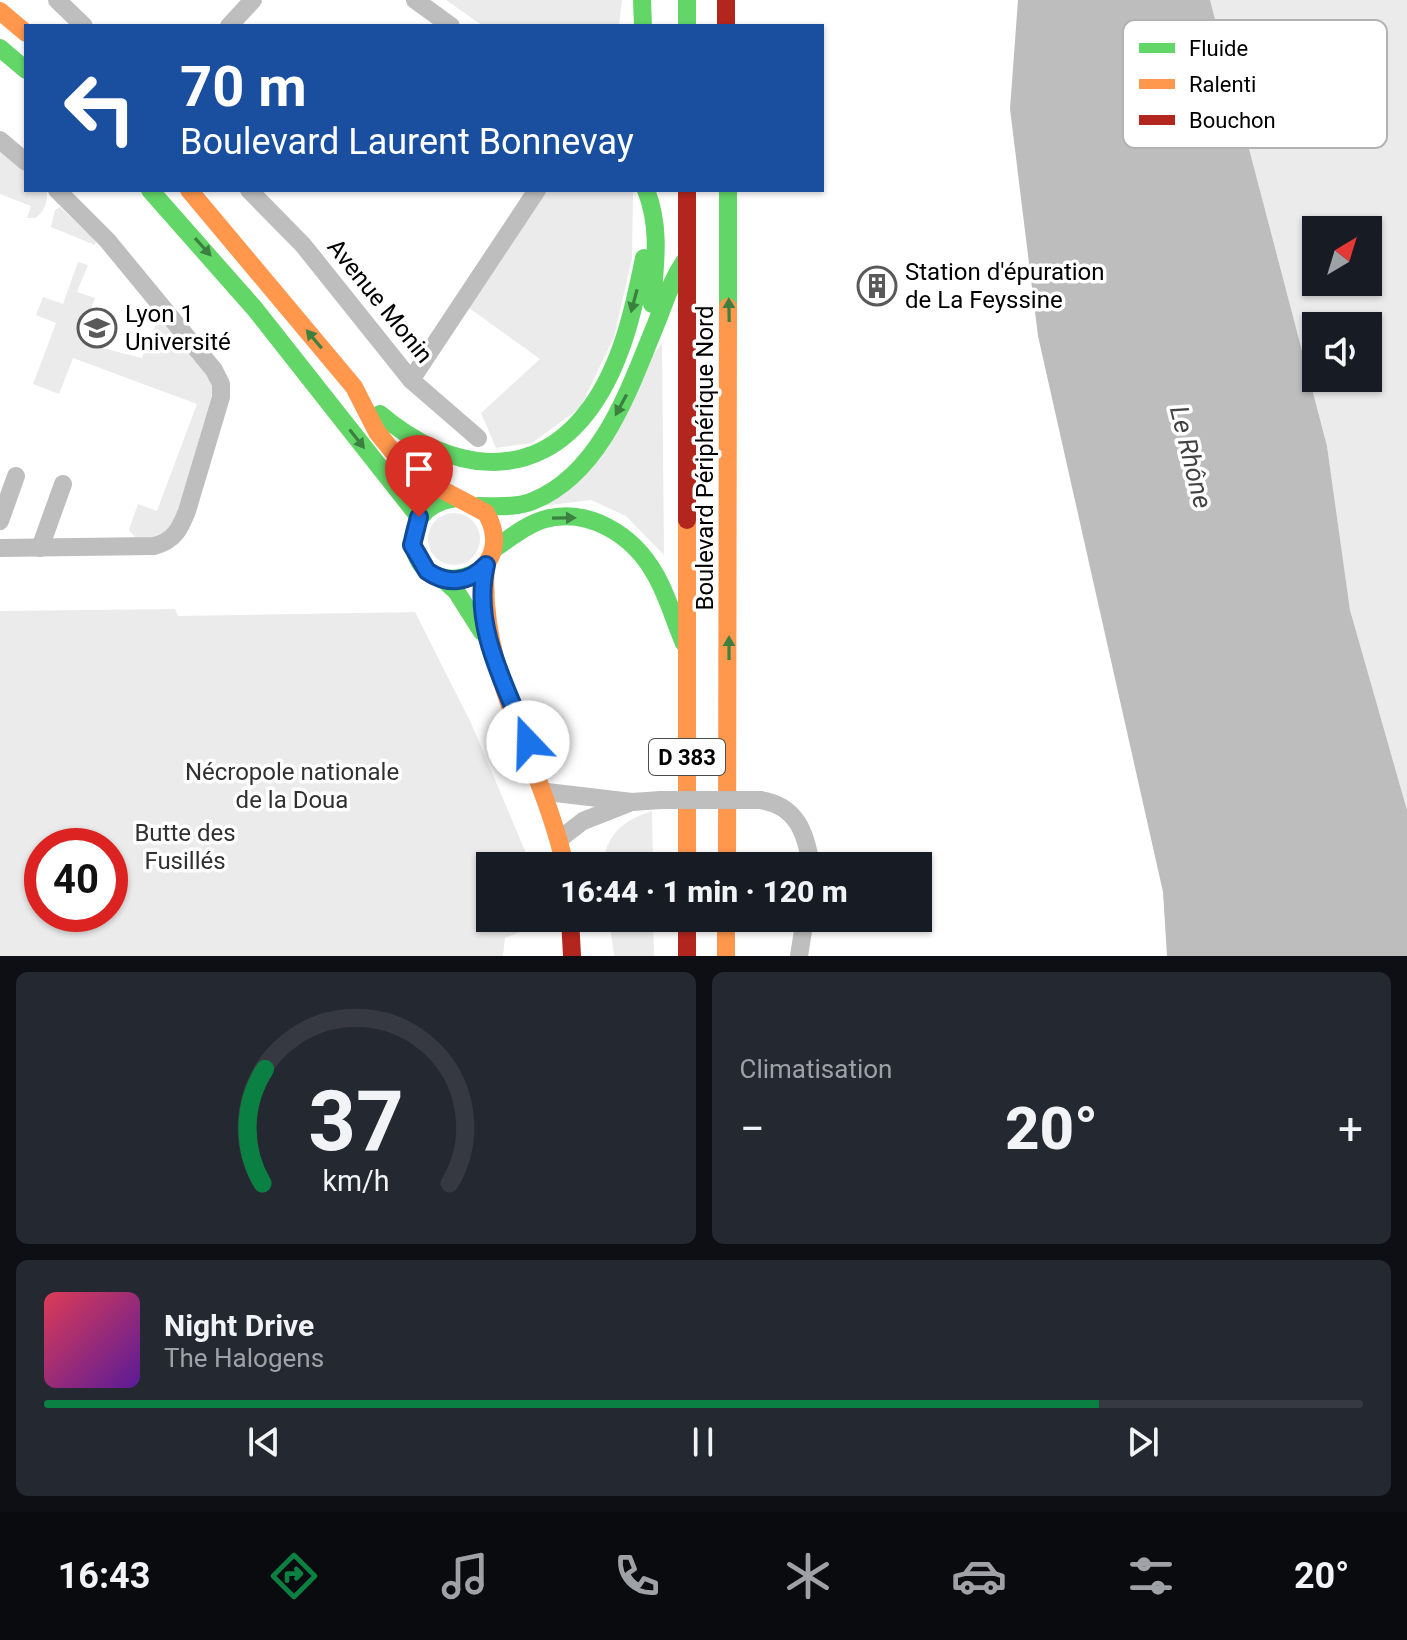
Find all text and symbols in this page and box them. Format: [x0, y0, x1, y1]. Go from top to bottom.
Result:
legend [1123, 20, 1387, 148]
text: Fluide [1189, 36, 1248, 61]
text: 70 m [180, 54, 307, 120]
icon: left [48, 56, 152, 160]
text: Ralenti [1189, 72, 1256, 97]
text: Bouchon [1189, 108, 1276, 133]
text: Boulevard Laurent Bonnevay [180, 121, 634, 163]
north arrow [1302, 216, 1382, 296]
map controls [1302, 216, 1382, 392]
street label: Avenue Monin [321, 233, 439, 369]
one-way arrow [194, 237, 211, 257]
place label: Station d'épuration de La Feyssine [905, 258, 1105, 314]
building icon: Station d'épuration de La Feyssine [856, 265, 898, 307]
one-way arrow [628, 288, 640, 313]
one-way arrow [723, 297, 735, 322]
place label: Lyon 1 Université [125, 300, 231, 356]
street label: Boulevard Périphérique Nord [691, 305, 719, 611]
school or university icon: Lyon 1 Université [76, 307, 118, 349]
button: sound [1302, 312, 1382, 392]
one-way arrow [307, 329, 323, 349]
one-way arrow [614, 393, 627, 416]
water label: Le Rhône [1164, 403, 1218, 511]
one-way arrow [348, 429, 364, 449]
pin [385, 435, 453, 517]
icon: arrive [397, 447, 441, 491]
one-way arrow [552, 512, 577, 524]
one-way arrow [723, 635, 735, 660]
position arrow [486, 700, 570, 784]
road number: D 383 [649, 739, 725, 775]
park label: Nécropole nationale de la Doua [185, 758, 399, 814]
park label: Butte des Fusillés [134, 819, 236, 875]
speed limit sign: 40 [24, 828, 128, 932]
text: 16:44 · 1 min · 120 m [560, 874, 848, 909]
text: Climatisation [740, 1054, 892, 1084]
text: 37 [308, 1073, 403, 1170]
text: 20° [1005, 1093, 1098, 1164]
text: − [740, 1103, 765, 1155]
text: + [1338, 1103, 1363, 1155]
text: km/h [322, 1164, 389, 1198]
text: Night Drive [164, 1308, 314, 1343]
text: The Halogens [164, 1343, 324, 1373]
icon: previous [242, 1420, 286, 1464]
icon: pause [681, 1420, 725, 1464]
icon: next [1121, 1420, 1165, 1464]
icon: directions [266, 1548, 322, 1604]
icon: music [437, 1548, 493, 1604]
icon: phone [609, 1548, 665, 1604]
icon: climate [780, 1548, 836, 1604]
icon: car [951, 1548, 1007, 1604]
icon: filters [1123, 1548, 1179, 1604]
text: 16:43 [58, 1555, 150, 1597]
text: 20° [1294, 1555, 1349, 1597]

